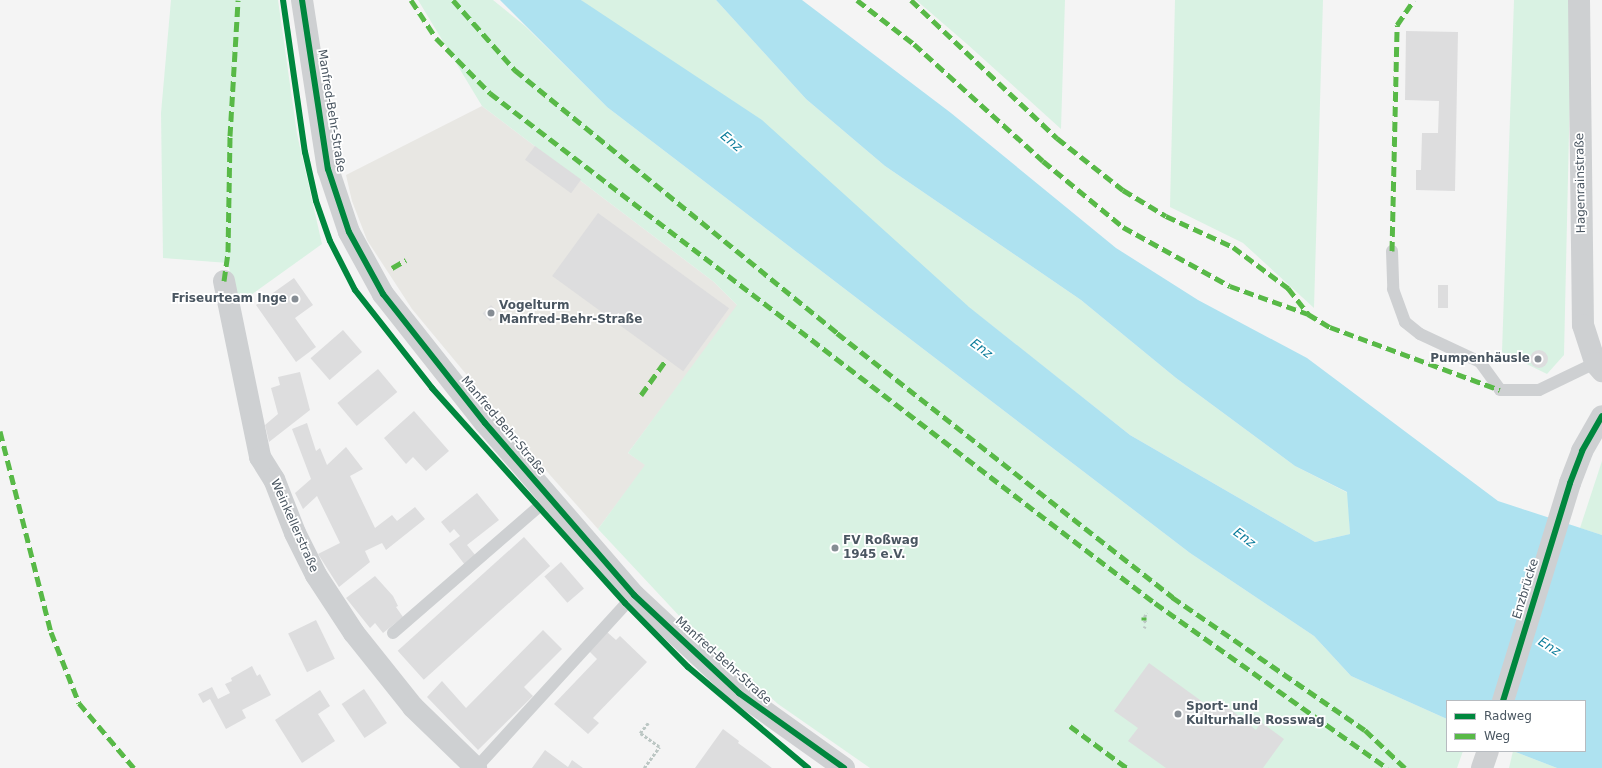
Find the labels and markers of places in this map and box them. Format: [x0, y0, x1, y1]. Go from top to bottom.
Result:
place label: Friseurteam Inge [171, 292, 287, 306]
marker: Friseurteam Inge [290, 294, 300, 304]
place label: Vogelturm Manfred-Behr-Straße [499, 299, 642, 327]
marker: Vogelturm Manfred-Behr-Straße [486, 308, 496, 318]
place label: Pumpenhäusle [1430, 352, 1530, 366]
marker: Pumpenhäusle [1533, 354, 1543, 364]
place label: FV Roßwag 1945 e.V. [843, 534, 919, 562]
marker: FV Roßwag 1945 e.V. [830, 543, 840, 553]
place label: Sport- und Kulturhalle Rosswag [1186, 700, 1325, 728]
marker: Sport- und Kulturhalle Rosswag [1173, 709, 1183, 719]

